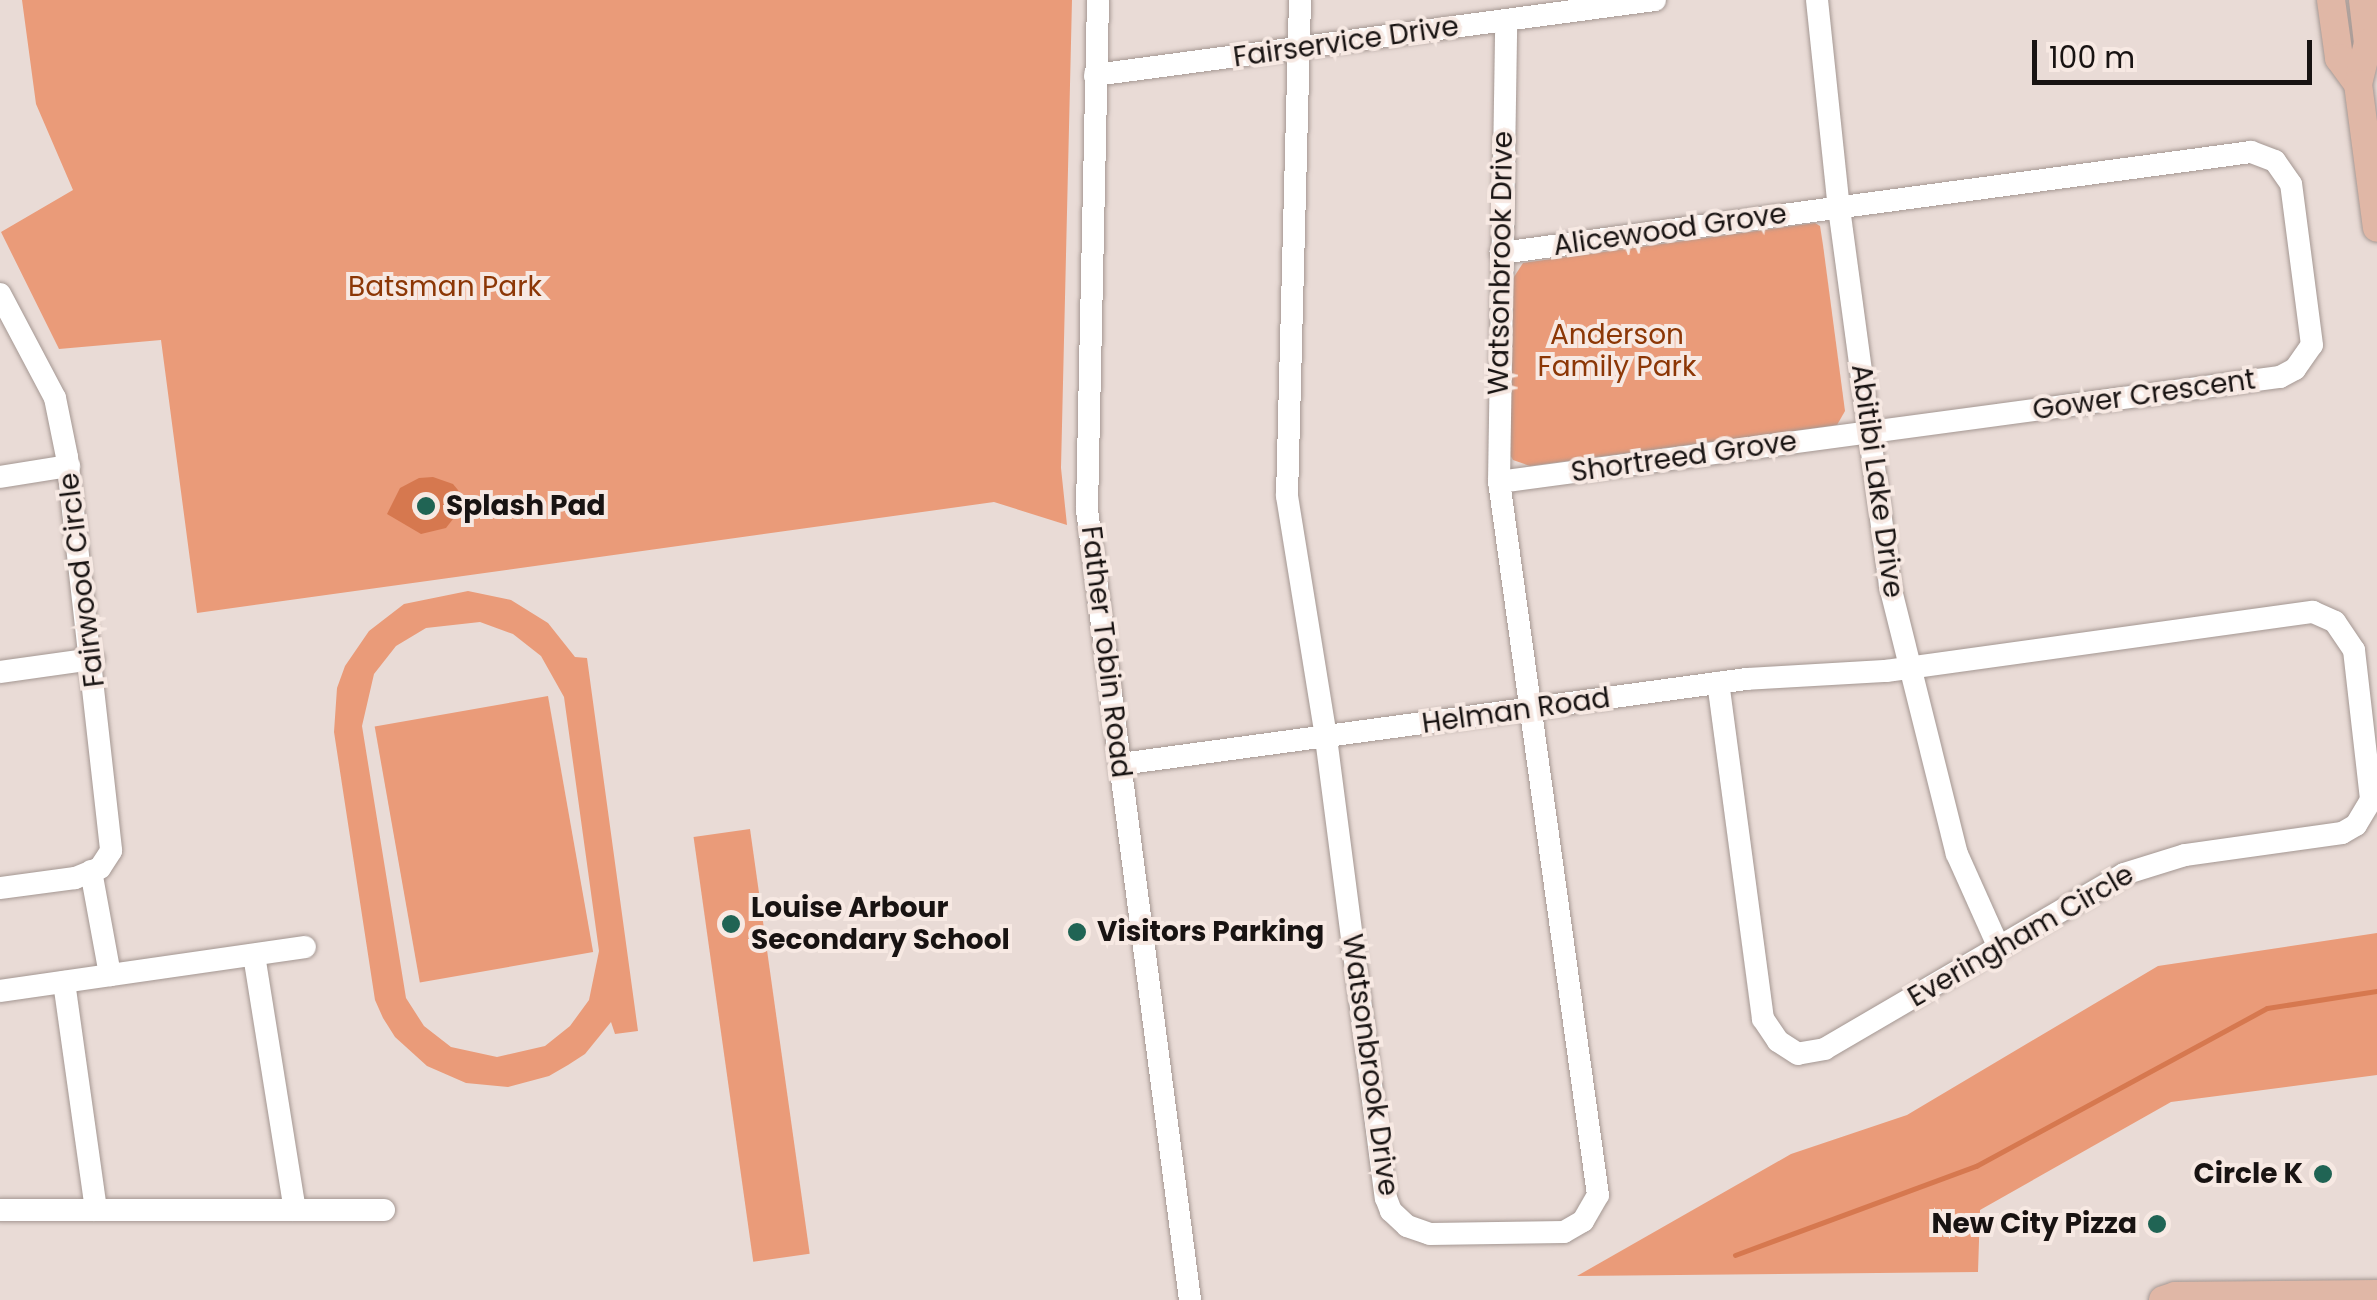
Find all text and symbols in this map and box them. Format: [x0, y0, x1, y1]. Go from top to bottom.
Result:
street label: Fairservice Drive [1231, 10, 1461, 74]
scale bar [2037, 20, 2317, 82]
text: 100 m [2049, 36, 2135, 79]
street label: Watsonbrook Drive [1482, 131, 1520, 395]
street label: Alicewood Grove [1551, 197, 1789, 263]
park label: Batsman Park [348, 270, 542, 304]
park label: Anderson Family Park [1538, 318, 1696, 384]
street label: Abitibi Lake Drive [1844, 362, 1910, 600]
street label: Gower Crescent [2031, 363, 2257, 427]
street label: Shortreed Grove [1569, 425, 1799, 489]
street label: Fairwood Circle [52, 471, 112, 689]
place label: Splash Pad [446, 489, 605, 523]
marker: Splash Pad [415, 495, 437, 517]
street label: Father Tobin Road [1074, 524, 1138, 780]
street label: Helman Road [1420, 681, 1612, 741]
street label: Everingham Circle [1902, 858, 2140, 1014]
place label: Louise Arbour Secondary School [751, 891, 1010, 957]
marker: Louise Arbour Secondary School [720, 913, 742, 935]
place label: Visitors Parking [1097, 915, 1324, 949]
marker: Visitors Parking [1066, 921, 1088, 943]
street label: Watsonbrook Drive [1335, 932, 1405, 1198]
place label: Circle K [2194, 1157, 2303, 1191]
marker: Circle K [2312, 1163, 2334, 1185]
place label: New City Pizza [1931, 1207, 2137, 1241]
marker: New City Pizza [2146, 1213, 2168, 1235]

